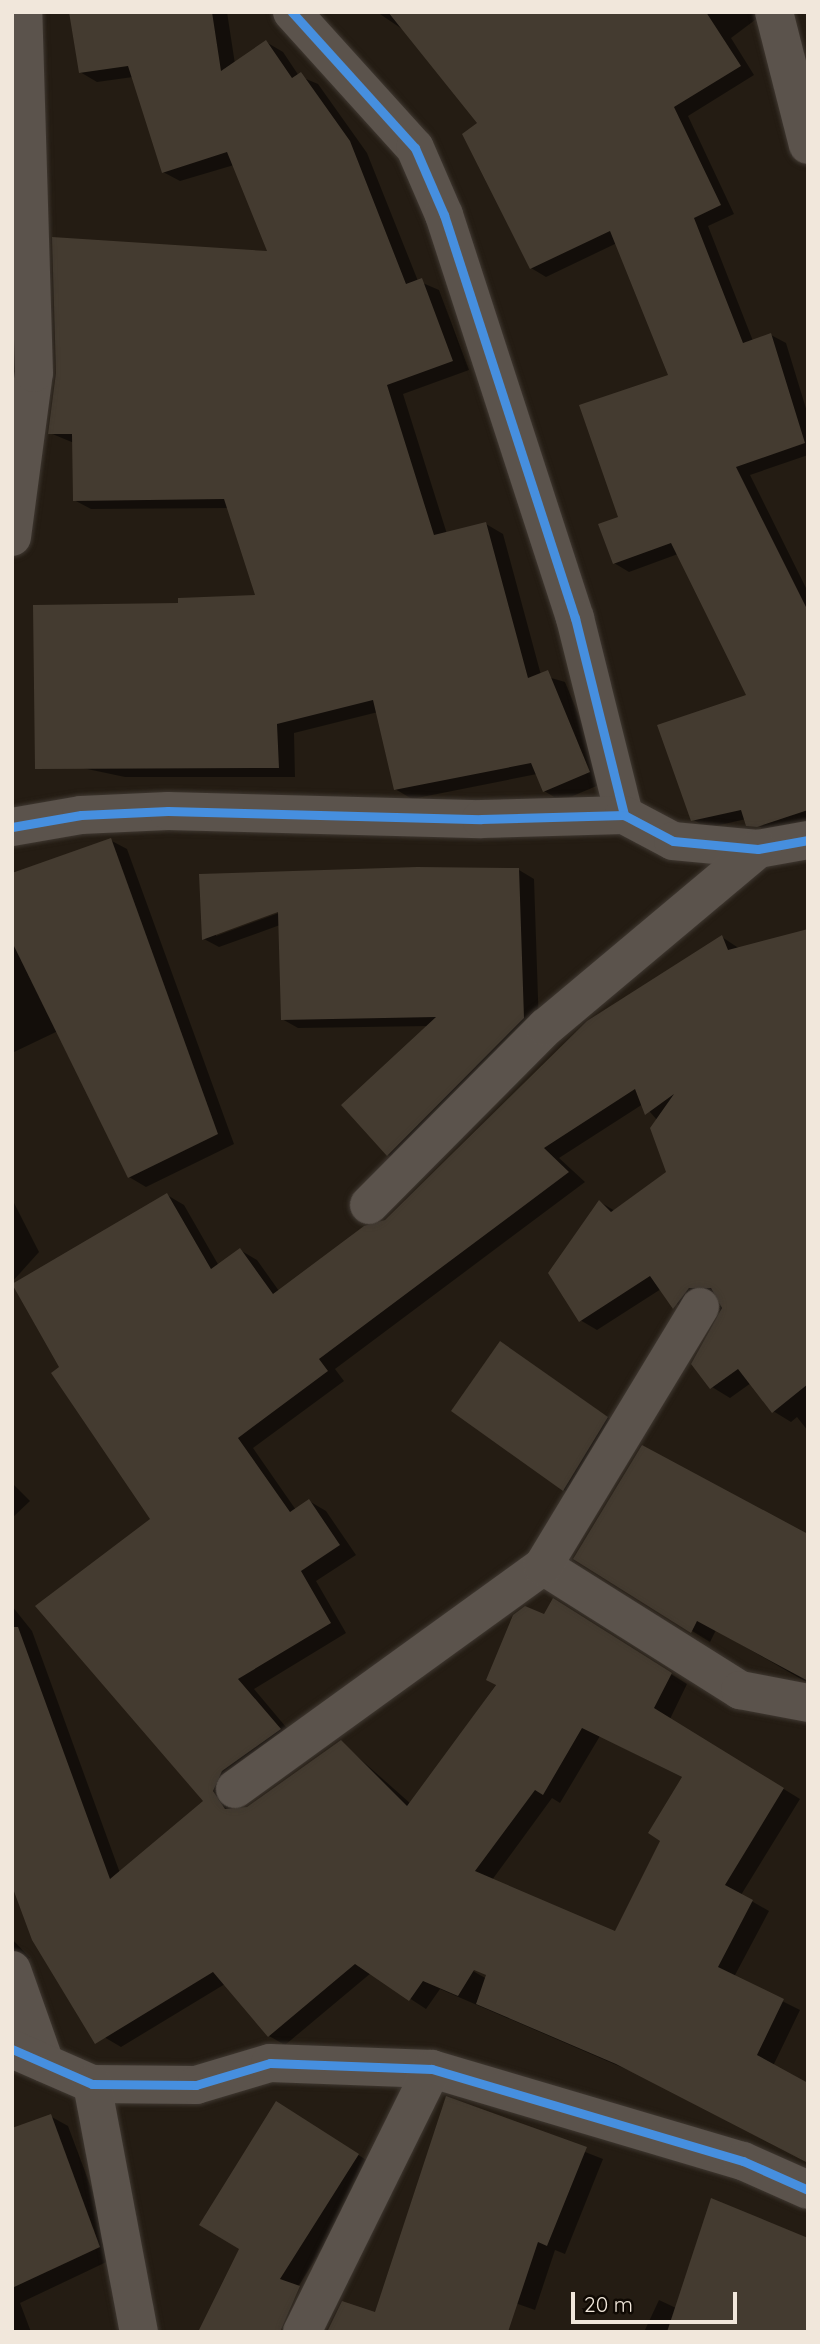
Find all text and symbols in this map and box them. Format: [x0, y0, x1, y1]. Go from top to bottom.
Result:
scale bar [575, 2278, 741, 2322]
text: 20 m [584, 2291, 633, 2317]

